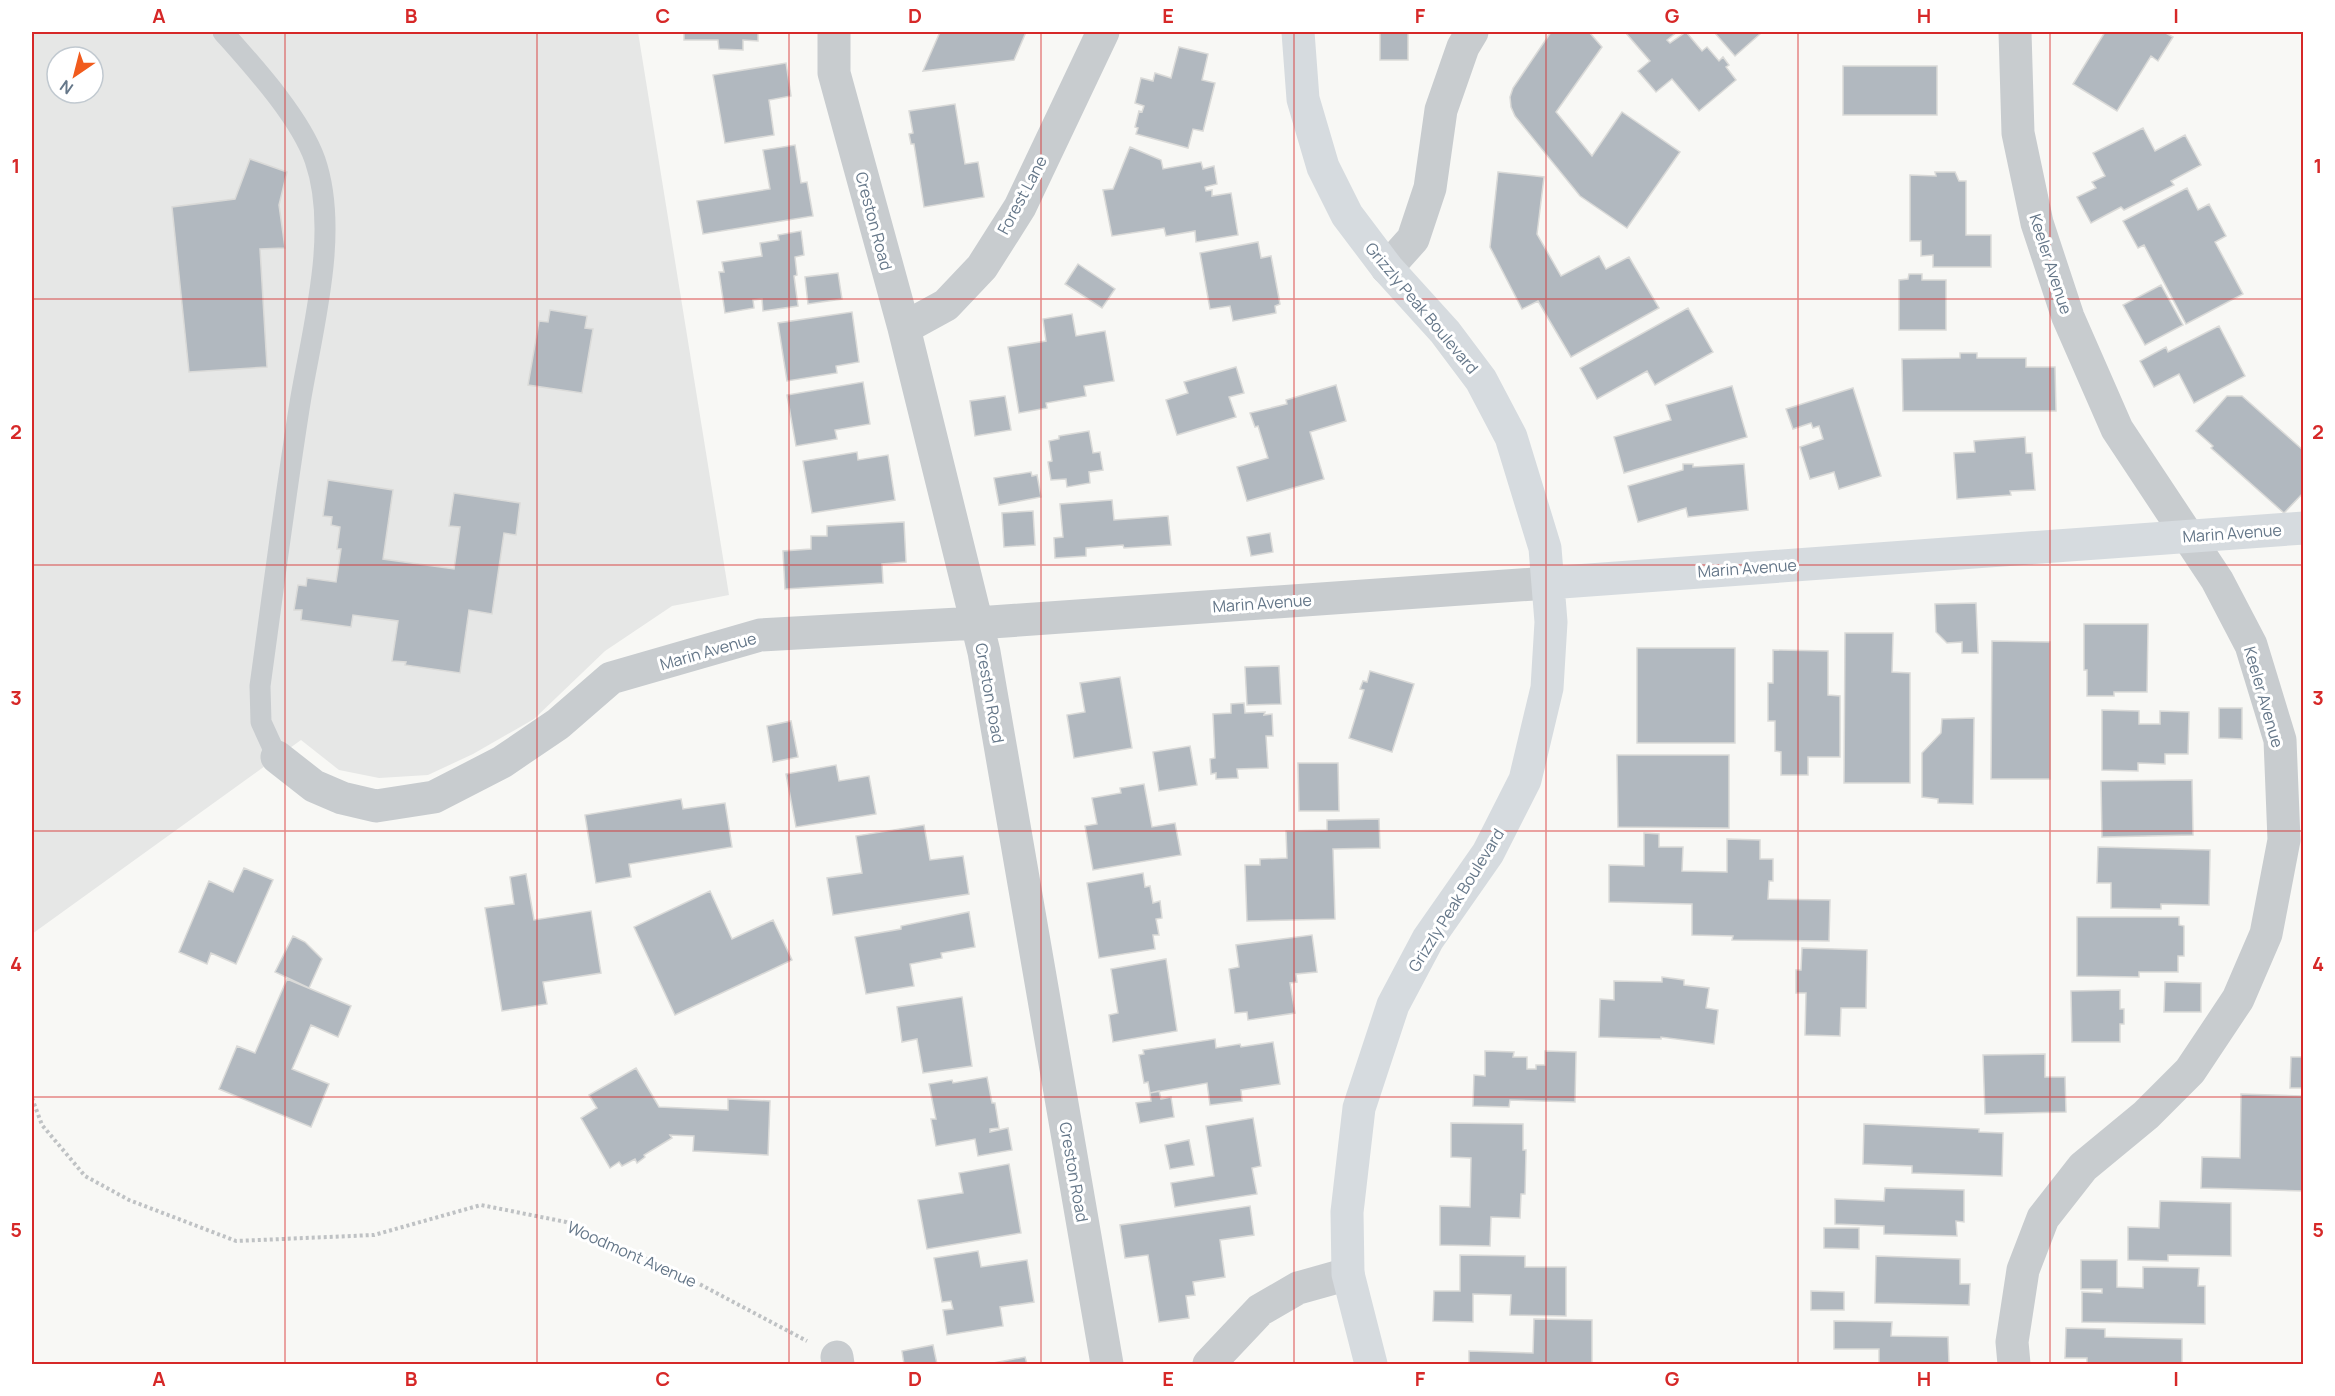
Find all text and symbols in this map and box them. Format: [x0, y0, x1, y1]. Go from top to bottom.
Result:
text: A [152, 2, 166, 29]
text: B [405, 2, 418, 29]
text: C [656, 2, 670, 29]
text: D [908, 2, 922, 29]
text: E [1162, 2, 1174, 29]
text: F [1415, 2, 1426, 29]
text: G [1665, 2, 1680, 29]
text: H [1917, 2, 1931, 29]
text: I [2173, 2, 2179, 29]
north arrow [45, 45, 105, 105]
text: N [55, 75, 77, 100]
text: 1 [12, 152, 20, 179]
street label: Forest Lane [992, 152, 1052, 238]
text: 1 [2314, 152, 2322, 179]
street label: Creston Road [850, 169, 898, 273]
street label: Keeler Avenue [2024, 211, 2078, 317]
street label: Grizzly Peak Boulevard [1361, 238, 1483, 378]
text: 2 [10, 418, 22, 445]
text: 2 [2312, 418, 2324, 445]
street label: Marin Avenue [2182, 519, 2282, 547]
street label: Marin Avenue [1697, 554, 1797, 582]
street label: Marin Avenue [1212, 589, 1312, 617]
street label: Marin Avenue [657, 627, 759, 675]
street label: Creston Road [970, 641, 1010, 745]
street label: Keeler Avenue [2239, 644, 2289, 750]
text: 3 [10, 684, 22, 711]
text: 3 [2312, 684, 2324, 711]
street label: Grizzly Peak Boulevard [1403, 824, 1509, 976]
text: 4 [10, 950, 22, 977]
text: 4 [2312, 950, 2324, 977]
street label: Creston Road [1054, 1120, 1094, 1224]
text: 5 [10, 1216, 22, 1243]
street label: Woodmont Avenue [564, 1216, 700, 1292]
text: 5 [2312, 1216, 2324, 1243]
text: A [152, 1365, 166, 1392]
text: B [405, 1365, 418, 1392]
text: C [656, 1365, 670, 1392]
text: D [908, 1365, 922, 1392]
text: E [1162, 1365, 1174, 1392]
text: F [1415, 1365, 1426, 1392]
text: G [1665, 1365, 1680, 1392]
text: H [1917, 1365, 1931, 1392]
text: I [2173, 1365, 2179, 1392]

